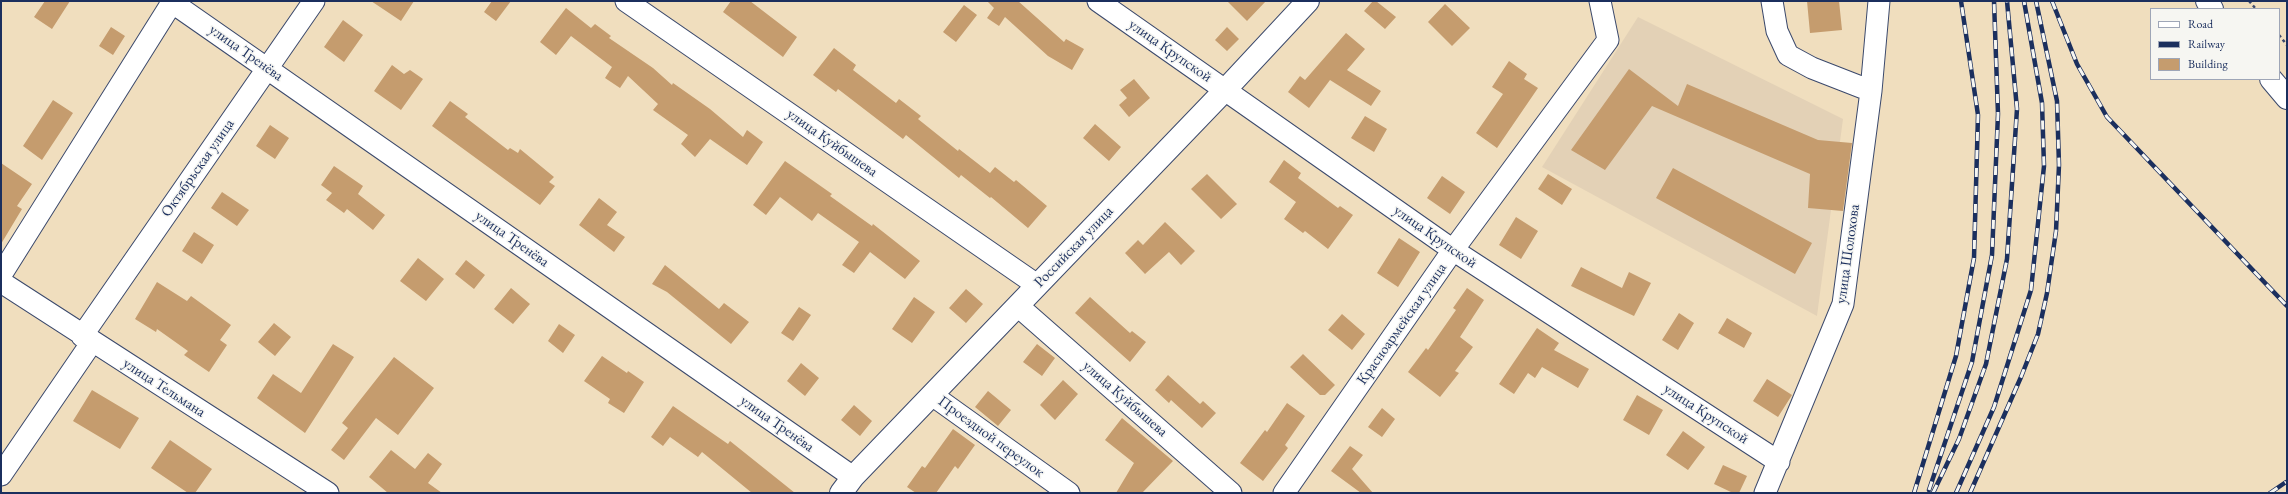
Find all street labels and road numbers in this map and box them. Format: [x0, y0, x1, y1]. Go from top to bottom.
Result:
street label: улица Крупской [1125, 16, 1215, 86]
street label: улица Тренёва [206, 21, 286, 85]
street label: улица Куйбышева [783, 105, 881, 181]
street label: Октябрьская улица [157, 116, 239, 220]
street label: улица Крупской [1390, 202, 1480, 272]
street label: Российская улица [1031, 203, 1117, 291]
street label: улица Шолохова [1832, 203, 1864, 305]
street label: улица Тренёва [472, 207, 552, 271]
street label: Красноармейская улица [1353, 260, 1451, 388]
street label: улица Тельмана [119, 355, 209, 421]
street label: улица Куйбышева [1079, 357, 1171, 441]
street label: улица Крупской [1660, 380, 1752, 448]
street label: улица Тренёва [737, 392, 817, 456]
street label: Проездной переулок [934, 392, 1048, 482]

